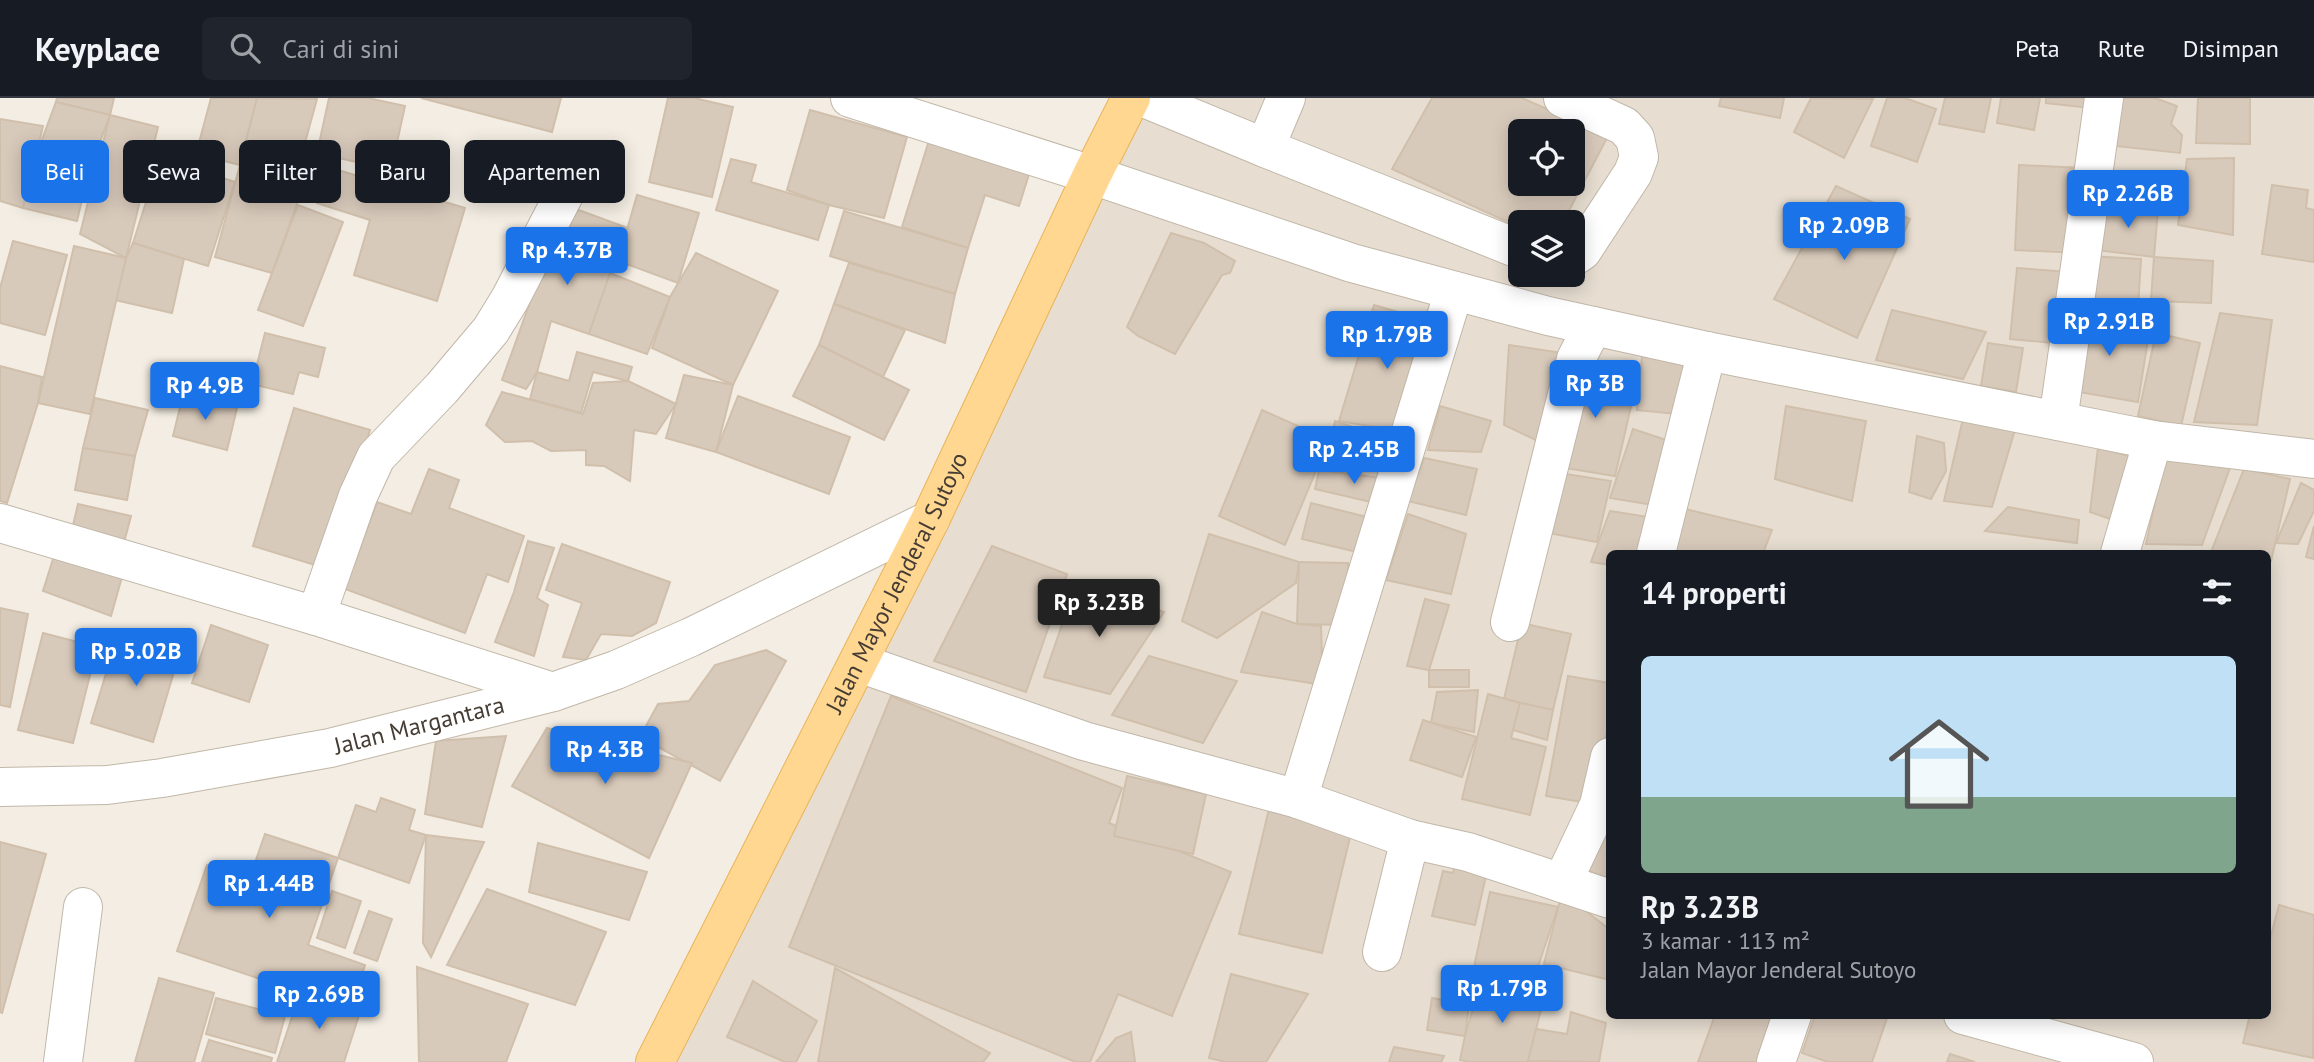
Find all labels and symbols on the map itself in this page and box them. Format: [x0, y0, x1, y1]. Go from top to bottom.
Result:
pin: Rp 2.26B [2056, 170, 2200, 230]
pin: Rp 2.09B [1772, 202, 1916, 262]
pin: Rp 4.37B [495, 228, 639, 287]
pin: Rp 2.91B [2037, 299, 2181, 358]
pin: Rp 1.79B [1315, 312, 1459, 371]
pin: Rp 3B [1546, 360, 1644, 420]
pin: Rp 4.9B [140, 362, 270, 422]
pin: Rp 2.45B [1282, 426, 1426, 486]
street label: Jalan Mayor Jenderal Sutoyo [818, 447, 975, 719]
pin: Rp 3.23B [1027, 580, 1171, 639]
pin: Rp 5.02B [64, 628, 208, 688]
street label: Jalan Margantara [330, 689, 507, 762]
pin: Rp 4.3B [540, 726, 670, 786]
pin: Rp 1.44B [197, 860, 341, 920]
pin: Rp 1.79B [1430, 965, 1574, 1025]
pin: Rp 2.69B [247, 972, 391, 1031]

